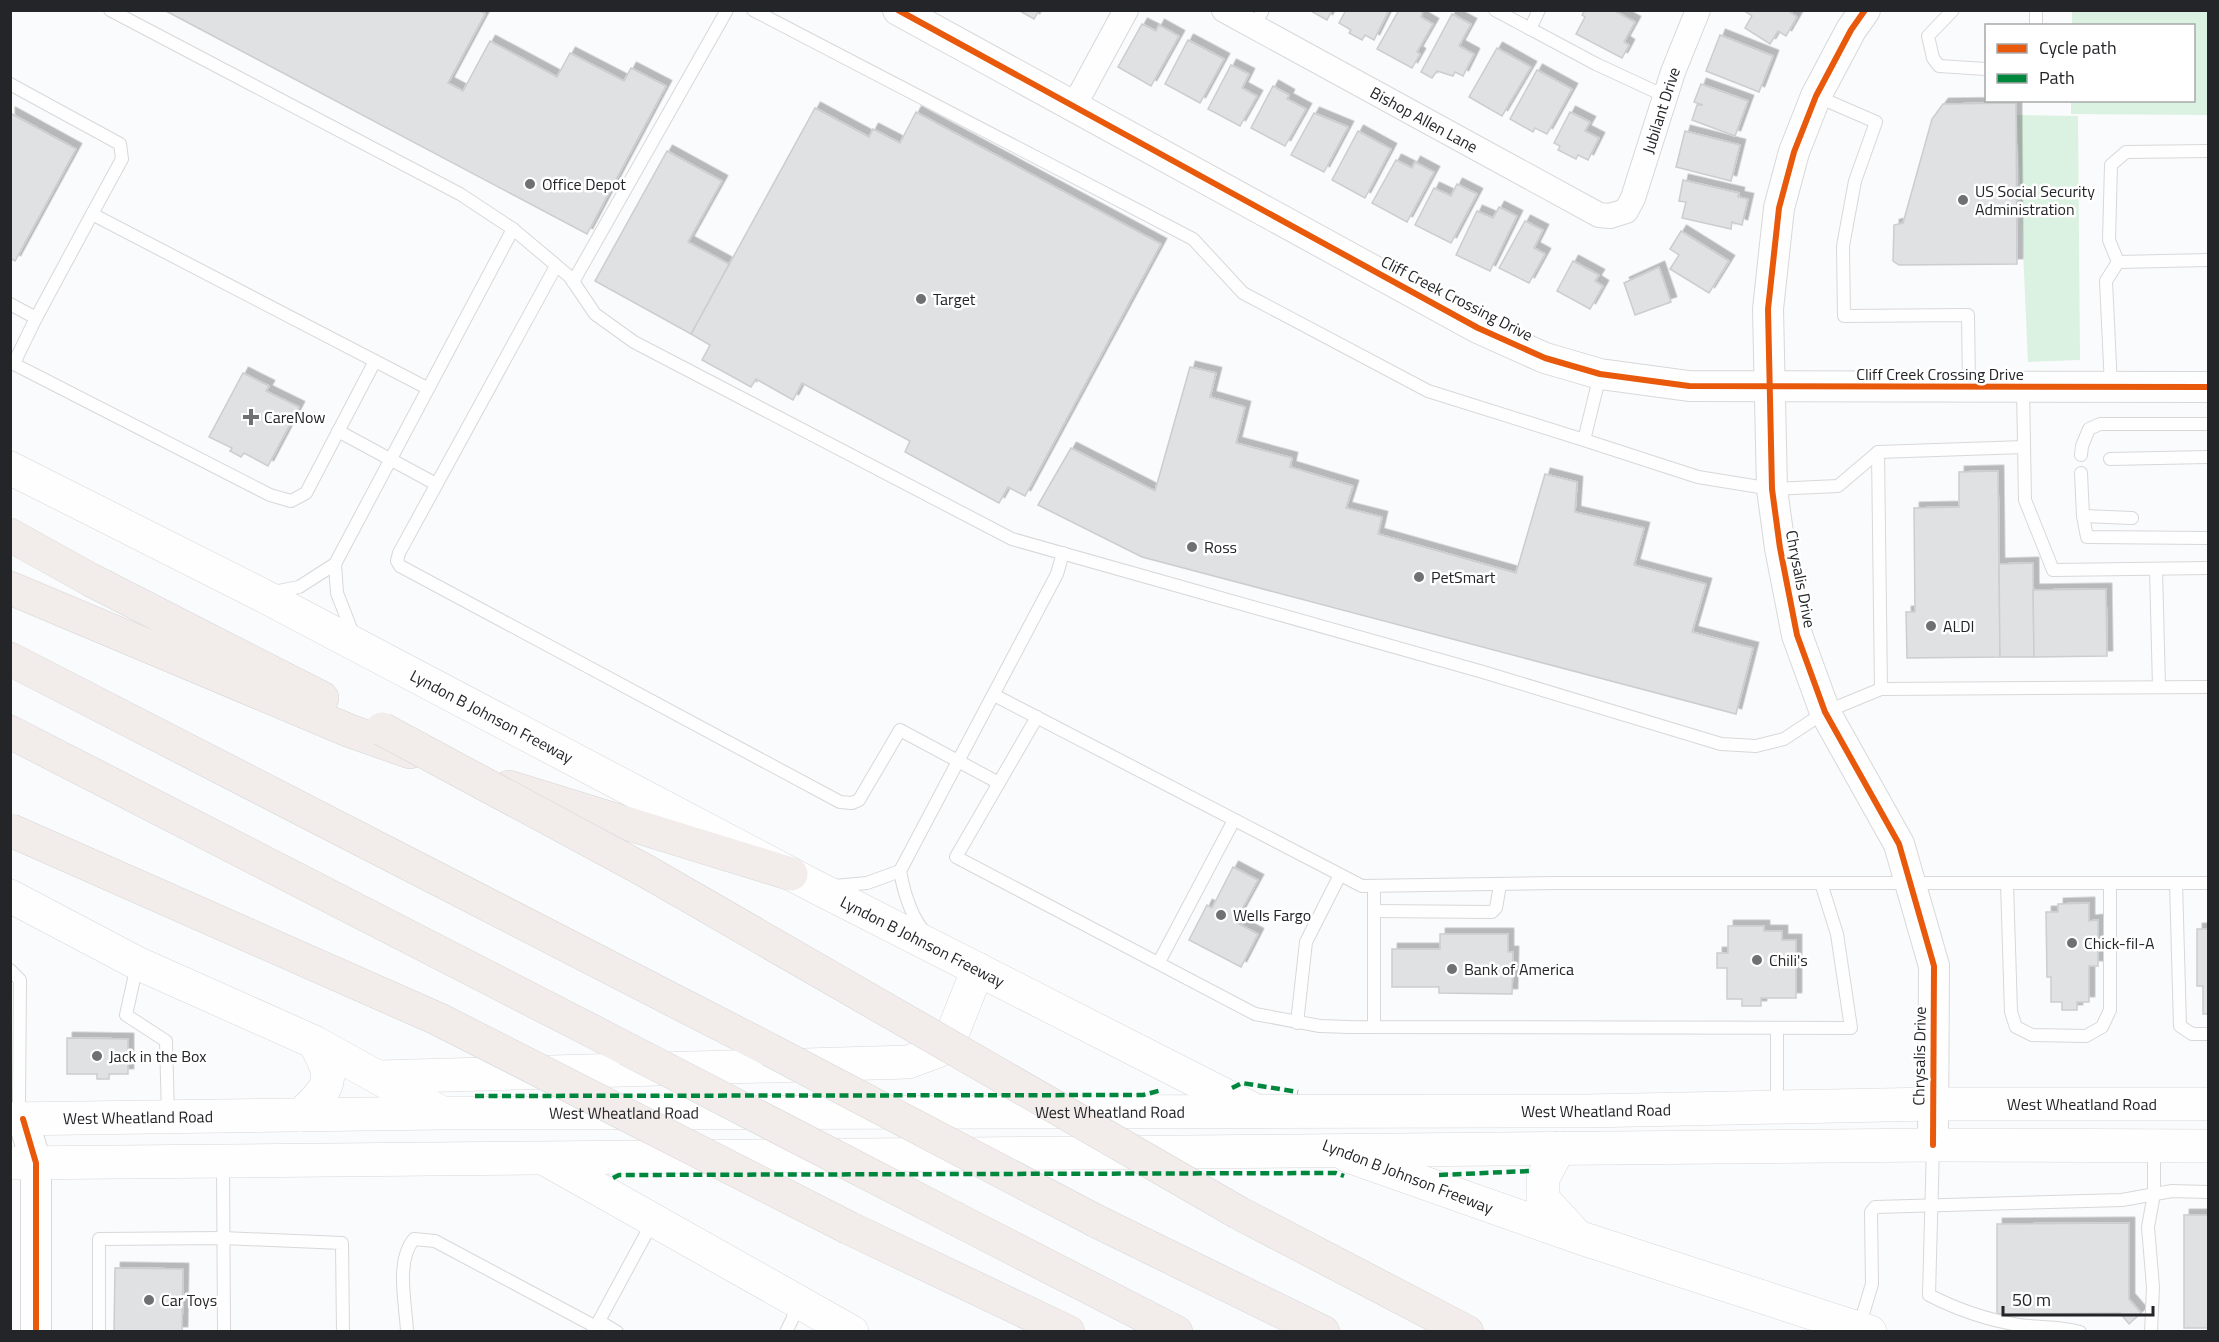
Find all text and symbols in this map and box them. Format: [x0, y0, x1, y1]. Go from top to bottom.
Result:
legend [1985, 24, 2195, 102]
text: Cycle path [2039, 34, 2117, 61]
street label: Jubilant Drive [1636, 63, 1686, 157]
text: Path [2039, 64, 2075, 91]
street label: Bishop Allen Lane [1366, 80, 1482, 159]
place label: Office Depot [542, 172, 626, 196]
marker: Office Depot [523, 177, 537, 191]
place label: US Social Security Administration [1975, 179, 2095, 221]
marker: US Social Security Administration [1956, 193, 1970, 207]
street label: Cliff Creek Crossing Drive [1377, 249, 1537, 347]
place label: Target [933, 287, 976, 311]
marker: Target [914, 292, 928, 306]
street label: Cliff Creek Crossing Drive [1856, 362, 2024, 386]
place label: CareNow [264, 405, 325, 429]
marker: CareNow [242, 408, 260, 426]
street label: Chrysalis Drive [1780, 528, 1822, 630]
place label: Ross [1204, 535, 1237, 559]
marker: Ross [1185, 540, 1199, 554]
place label: PetSmart [1431, 565, 1496, 589]
marker: PetSmart [1412, 570, 1426, 584]
place label: ALDI [1943, 614, 1974, 638]
marker: ALDI [1924, 619, 1938, 633]
street label: Lyndon B Johnson Freeway [406, 663, 578, 769]
street label: Lyndon B Johnson Freeway [836, 889, 1009, 993]
place label: Wells Fargo [1233, 903, 1311, 927]
marker: Wells Fargo [1214, 908, 1228, 922]
place label: Chick-fil-A [2084, 931, 2155, 955]
marker: Chick-fil-A [2065, 936, 2079, 950]
place label: Chili's [1769, 948, 1808, 972]
marker: Chili's [1750, 953, 1764, 967]
place label: Bank of America [1464, 957, 1574, 981]
marker: Bank of America [1445, 962, 1459, 976]
street label: Chrysalis Drive [1906, 1006, 1932, 1106]
place label: Jack in the Box [109, 1044, 207, 1068]
marker: Jack in the Box [90, 1049, 104, 1063]
street label: West Wheatland Road [2007, 1092, 2157, 1116]
street label: West Wheatland Road [1521, 1097, 1671, 1123]
street label: West Wheatland Road [1035, 1100, 1185, 1124]
street label: West Wheatland Road [549, 1101, 699, 1125]
street label: West Wheatland Road [63, 1104, 213, 1130]
street label: Lyndon B Johnson Freeway [1319, 1132, 1497, 1220]
scale bar [2003, 1279, 2153, 1317]
text: 50 m [2012, 1286, 2051, 1313]
place label: Car Toys [161, 1288, 217, 1312]
marker: Car Toys [142, 1293, 156, 1307]

